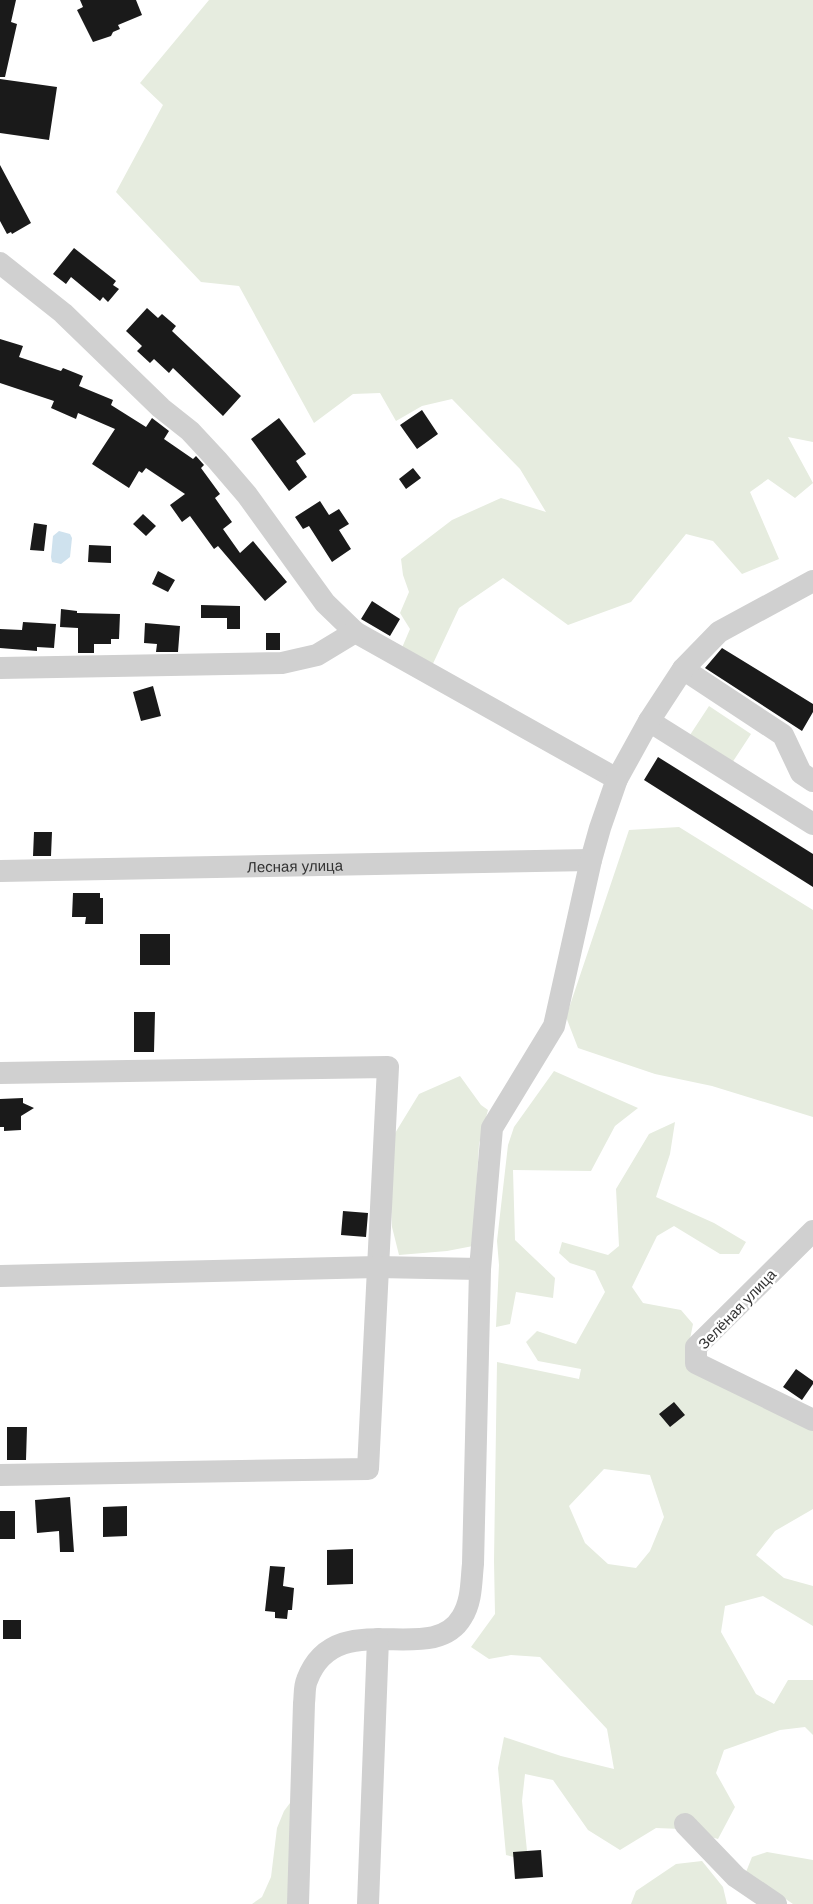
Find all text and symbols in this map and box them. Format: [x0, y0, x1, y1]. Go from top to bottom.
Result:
street label: Лесная улица [247, 856, 344, 875]
street label: Зелёная улица [695, 1265, 780, 1352]

